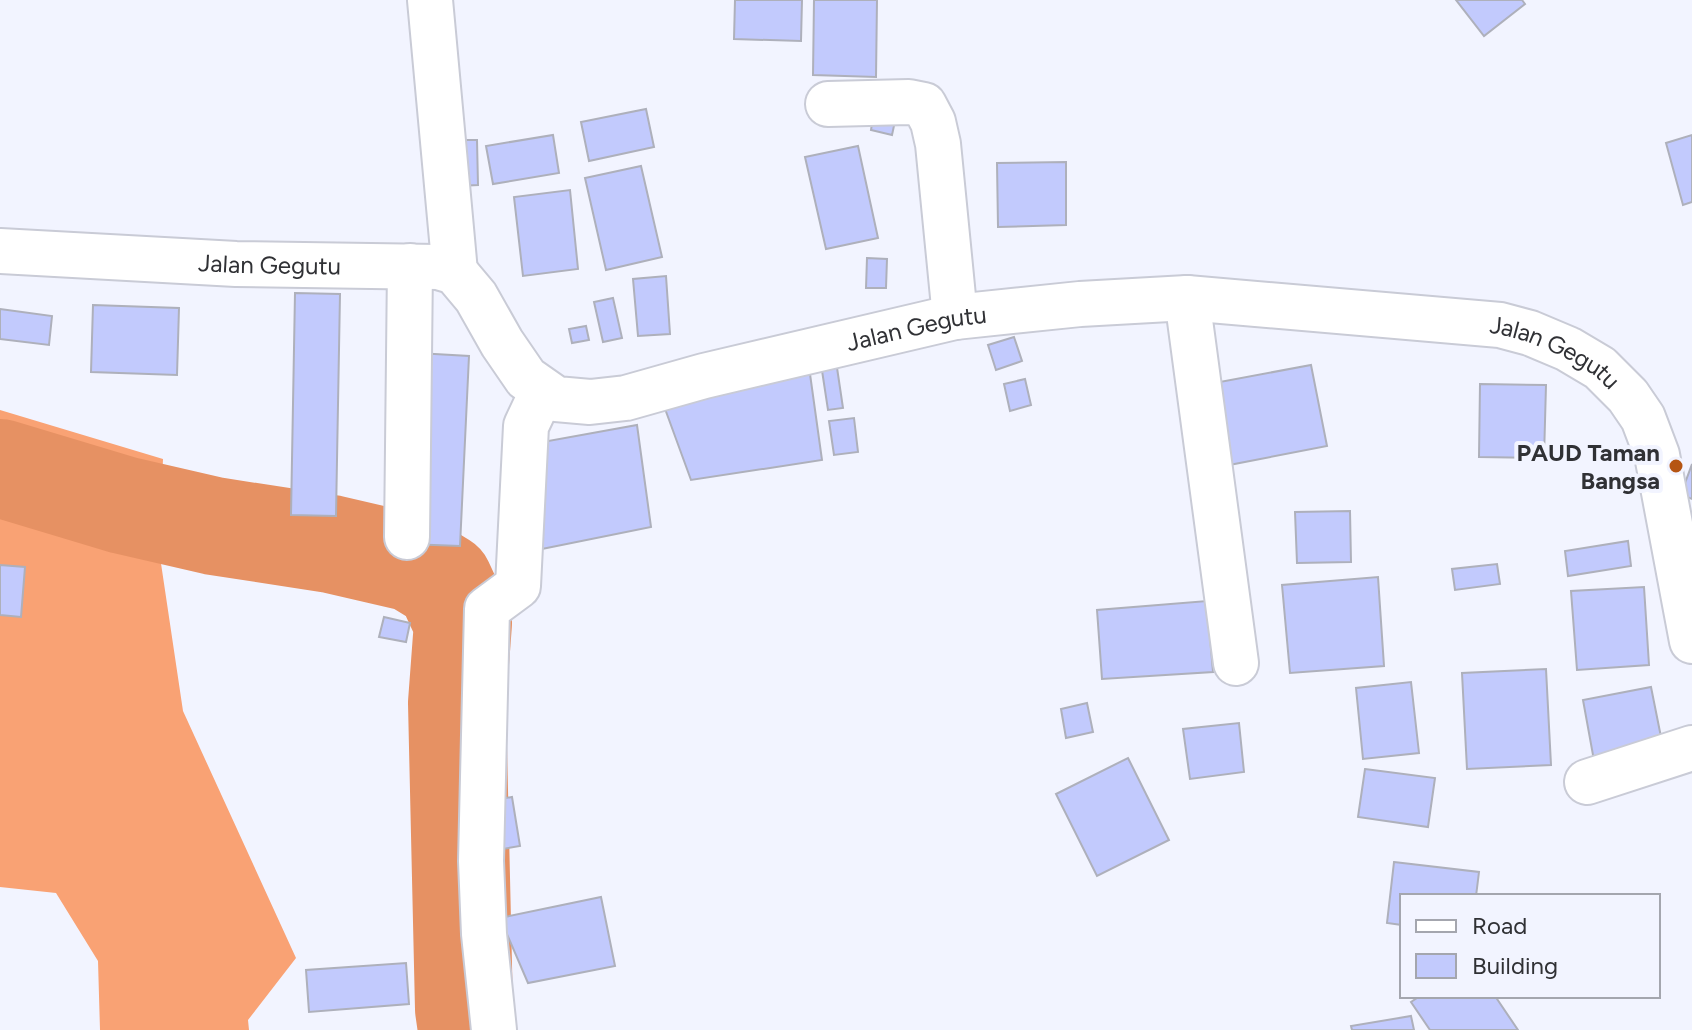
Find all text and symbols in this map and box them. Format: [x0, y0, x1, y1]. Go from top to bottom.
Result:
street label: Jalan Gegutu [197, 247, 341, 280]
street label: Jalan Gegutu [843, 299, 988, 357]
street label: Jalan Gegutu [1488, 310, 1627, 395]
place label: PAUD Taman Bangsa [1516, 438, 1660, 495]
marker: PAUD Taman Bangsa [1667, 457, 1685, 475]
legend [1400, 894, 1660, 998]
text: Road [1472, 911, 1527, 940]
text: Building [1472, 951, 1558, 980]

